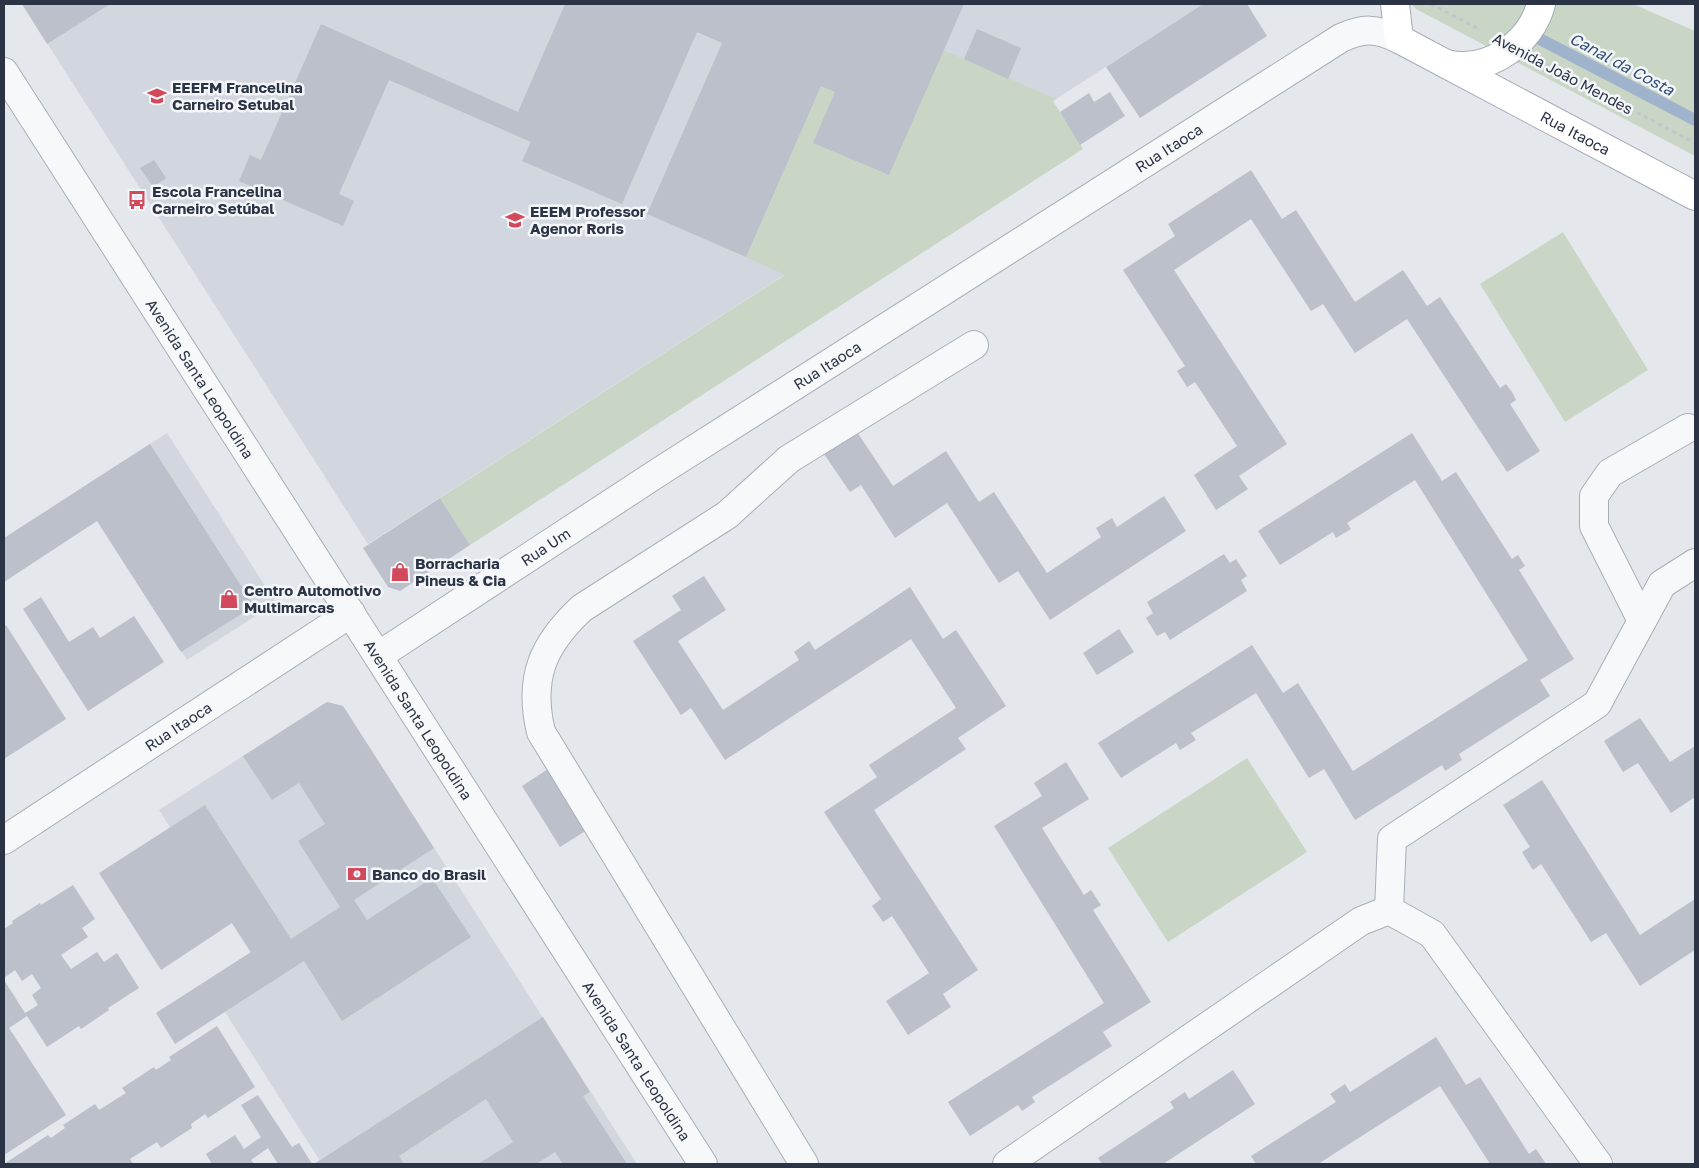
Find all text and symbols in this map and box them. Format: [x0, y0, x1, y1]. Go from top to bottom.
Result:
street label: Avenida João Mendes [1490, 28, 1636, 118]
water label: Canal da Costa [1566, 28, 1678, 100]
place label: EEEFM Francelina Carneiro Setubal [172, 78, 303, 113]
school or university icon: EEEFM Francelina Carneiro Setubal [146, 85, 168, 107]
street label: Rua Itaoca [1538, 107, 1613, 158]
street label: Rua Itaoca [1132, 120, 1206, 176]
place label: Escola Francelina Carneiro Setúbal [152, 182, 282, 217]
bus stop icon: Escola Francelina Carneiro Setúbal [126, 189, 148, 211]
place label: EEEM Professor Agenor Roris [530, 202, 646, 237]
school or university icon: EEEM Professor Agenor Roris [504, 209, 526, 231]
street label: Avenida Santa Leopoldina [142, 295, 258, 462]
street label: Rua Itaoca [790, 337, 864, 393]
street label: Rua Um [517, 524, 573, 569]
place label: Borracharia Pineus & Cia [415, 554, 506, 589]
shop icon: Borracharia Pineus & Cia [389, 561, 411, 583]
place label: Centro Automotivo Multimarcas [244, 581, 381, 616]
shop icon: Centro Automotivo Multimarcas [218, 588, 240, 610]
street label: Avenida Santa Leopoldina [361, 636, 476, 803]
street label: Rua Itaoca [141, 698, 215, 755]
bank icon: Banco do Brasil [346, 863, 368, 885]
place label: Banco do Brasil [372, 865, 486, 883]
street label: Avenida Santa Leopoldina [579, 978, 695, 1144]

